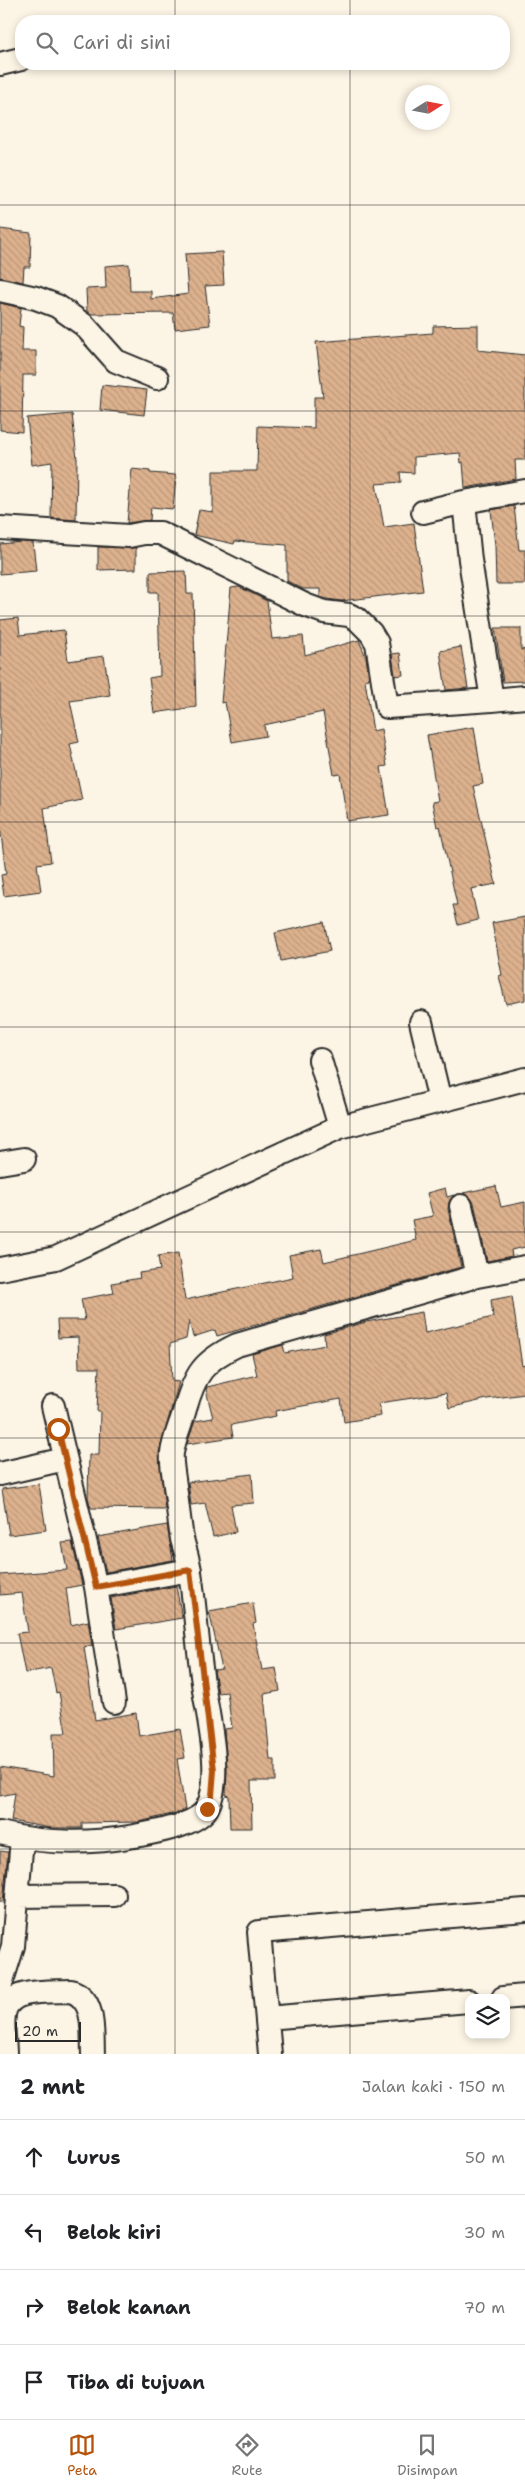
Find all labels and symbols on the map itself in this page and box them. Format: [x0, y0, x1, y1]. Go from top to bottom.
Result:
north arrow [405, 85, 450, 130]
route start [47, 1418, 70, 1441]
route end [196, 1798, 219, 1821]
scale bar [15, 2019, 81, 2042]

